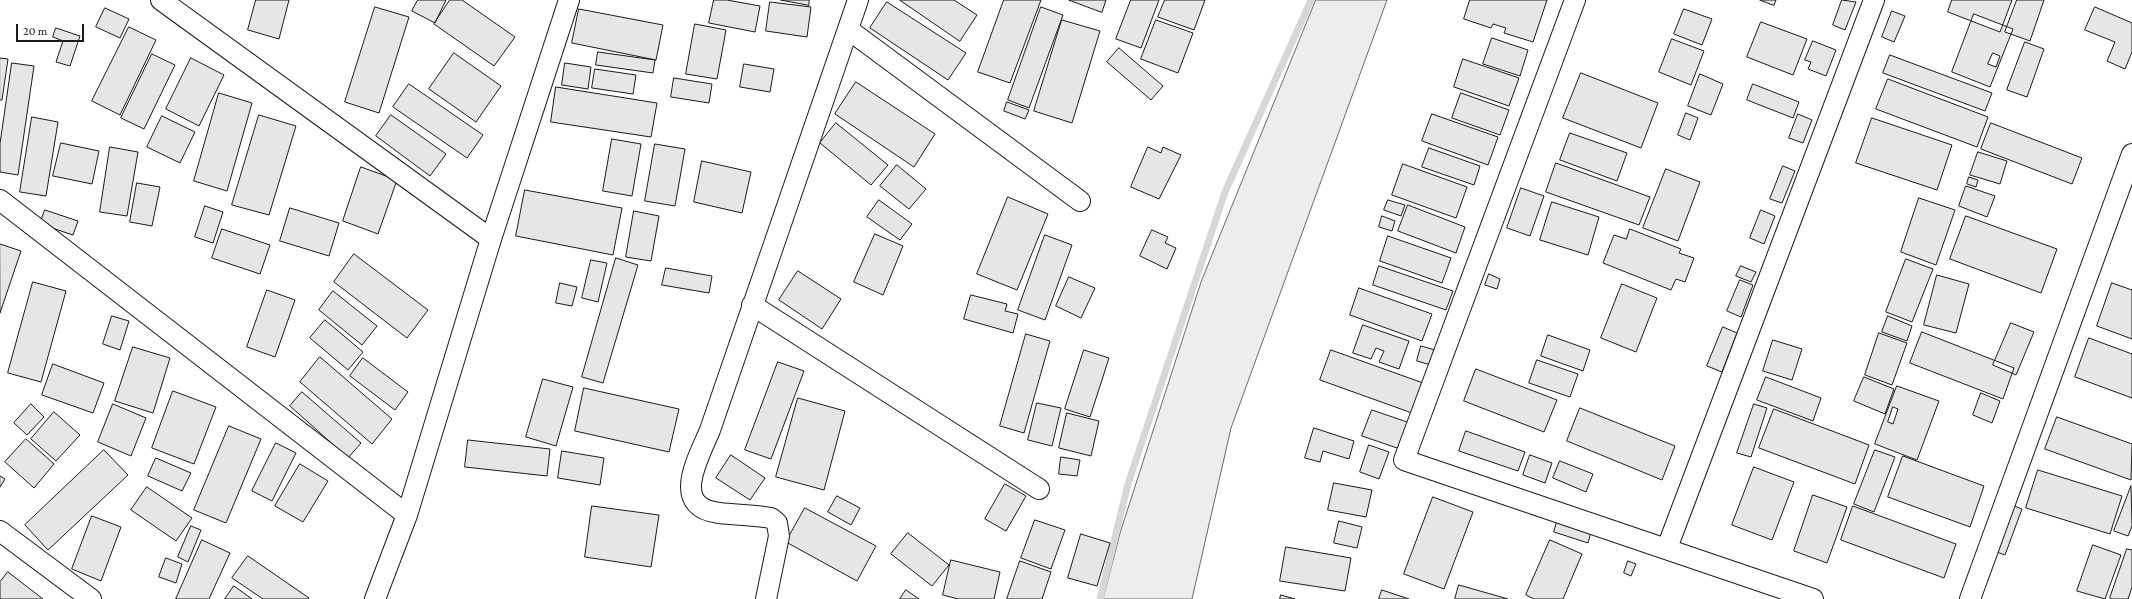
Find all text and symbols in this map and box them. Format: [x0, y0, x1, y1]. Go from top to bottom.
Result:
scale bar [18, 16, 86, 42]
text: 20 m [23, 24, 47, 38]

